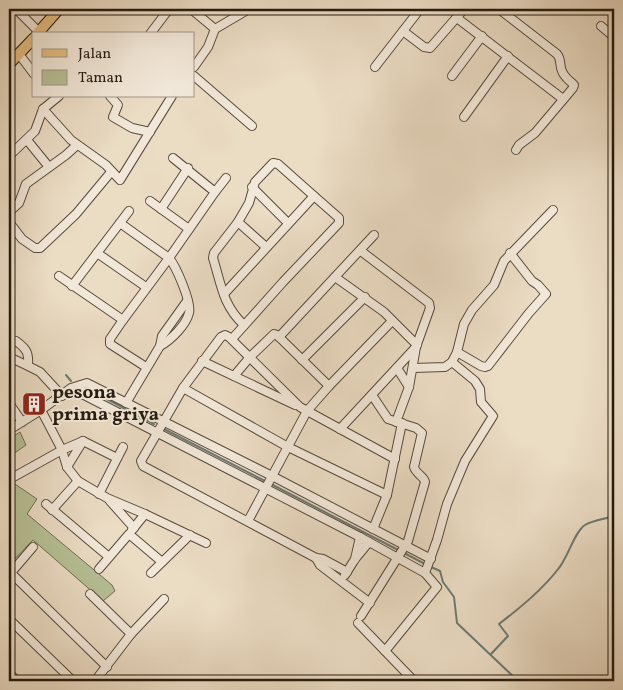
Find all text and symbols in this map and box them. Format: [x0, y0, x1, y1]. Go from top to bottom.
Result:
legend [32, 32, 195, 98]
text: Jalan [78, 44, 111, 65]
text: Taman [78, 68, 123, 89]
place label: pesona prima griya [52, 380, 159, 428]
building icon: pesona prima griya [21, 391, 47, 417]

